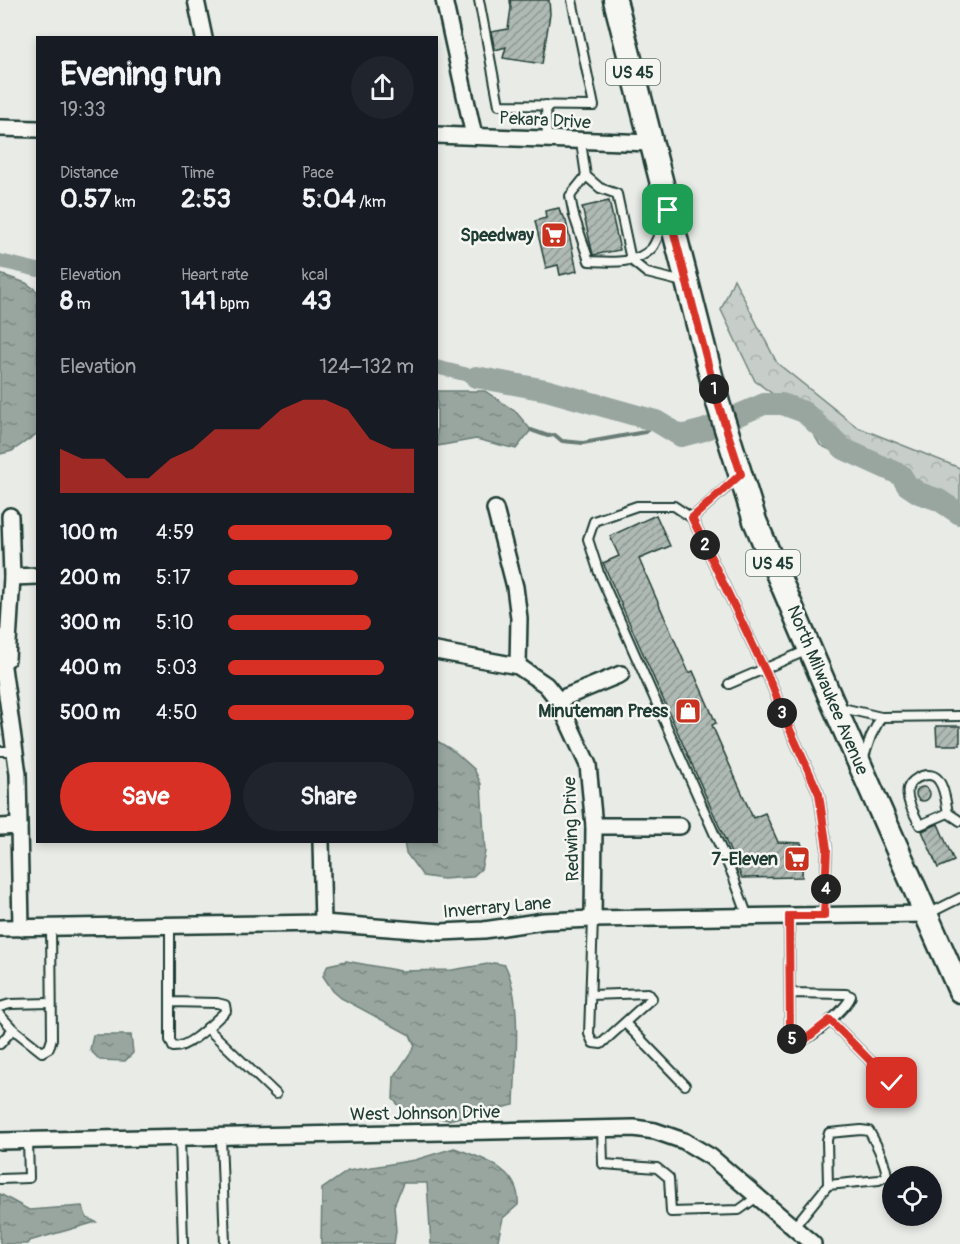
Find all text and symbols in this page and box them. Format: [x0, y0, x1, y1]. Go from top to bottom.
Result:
text: Evening run [60, 54, 221, 95]
button: share [351, 56, 414, 119]
road number: US 45 [606, 59, 660, 85]
text: 19:33 [60, 97, 106, 122]
street label: Pekara Drive [499, 107, 592, 134]
text: Distance [60, 163, 119, 183]
text: Time [181, 163, 214, 183]
text: Pace [302, 163, 334, 183]
text: 0.57 [60, 183, 111, 215]
text: 2:53 [181, 183, 231, 215]
text: 5:04 [302, 183, 356, 215]
pin [642, 184, 693, 235]
text: km [111, 192, 136, 212]
text: /km [356, 192, 386, 212]
icon: arrive [651, 193, 684, 226]
supermarket icon: Speedway [539, 220, 569, 250]
place label: Speedway [460, 224, 534, 247]
text: Elevation [60, 265, 121, 285]
text: Heart rate [181, 265, 248, 285]
text: kcal [302, 265, 328, 285]
text: 8 [60, 285, 73, 317]
text: 141 [181, 285, 216, 317]
text: 43 [302, 285, 332, 317]
text: m [73, 294, 91, 314]
text: bpm [216, 294, 250, 314]
text: Elevation [60, 354, 136, 379]
text: 124–132 m [319, 354, 414, 379]
pin: 1 [699, 374, 729, 404]
text: 1 [711, 379, 717, 399]
text: 100 m [60, 520, 117, 545]
text: 4:59 [156, 520, 194, 545]
pin: 2 [690, 530, 720, 560]
text: 2 [701, 535, 709, 555]
road number: US 45 [746, 550, 800, 576]
text: 200 m [60, 565, 121, 590]
text: 5:17 [156, 565, 191, 590]
street label: North Milwaukee Avenue [781, 602, 874, 779]
text: 300 m [60, 610, 121, 635]
text: 5:10 [156, 610, 194, 635]
text: 400 m [60, 655, 121, 680]
text: 5:03 [156, 655, 197, 680]
shop icon: Minuteman Press [673, 696, 703, 726]
pin: 3 [767, 698, 797, 728]
text: 500 m [60, 700, 120, 725]
text: 4:50 [156, 700, 197, 725]
place label: Minuteman Press [538, 700, 669, 723]
text: 3 [778, 703, 786, 723]
button: Save [60, 762, 231, 831]
button: Share [243, 762, 414, 831]
street label: Redwing Drive [558, 776, 585, 882]
supermarket icon: 7-Eleven [782, 844, 812, 874]
place label: 7-Eleven [711, 848, 778, 871]
pin: 4 [811, 874, 841, 904]
text: 4 [821, 879, 831, 899]
street label: Inverrary Lane [442, 891, 552, 924]
pin: 5 [777, 1024, 807, 1054]
text: 5 [788, 1029, 796, 1049]
pin [866, 1057, 917, 1108]
icon: check [875, 1066, 908, 1099]
street label: West Johnson Drive [350, 1101, 500, 1126]
map controls [882, 1166, 942, 1226]
button: locate [882, 1166, 942, 1226]

